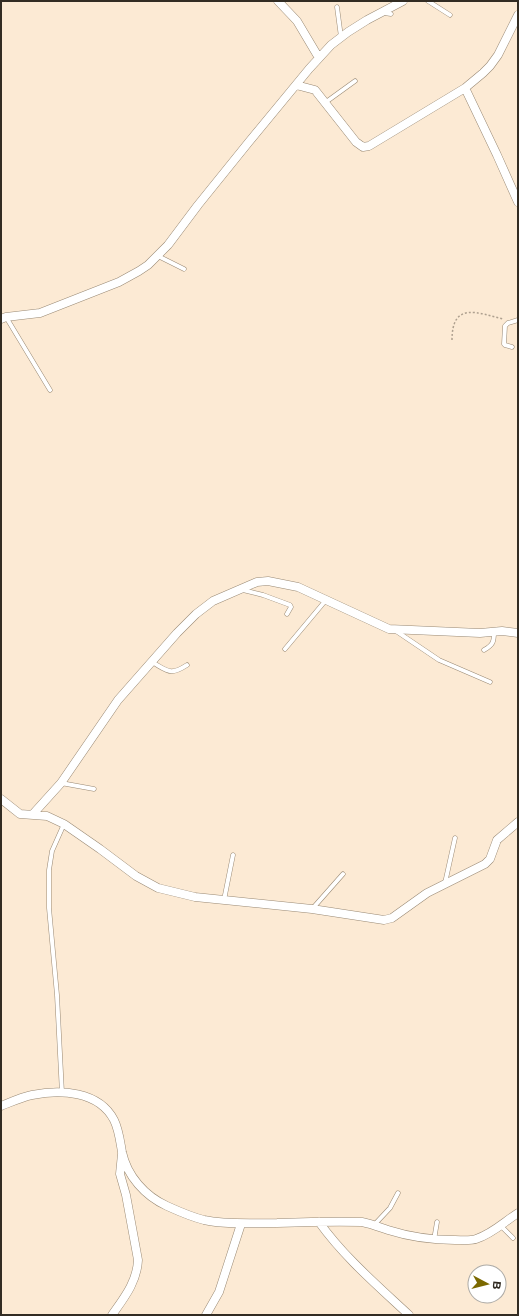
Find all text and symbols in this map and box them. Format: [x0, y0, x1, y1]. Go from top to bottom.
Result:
north arrow [467, 1264, 507, 1304]
text: B [489, 1280, 504, 1290]

